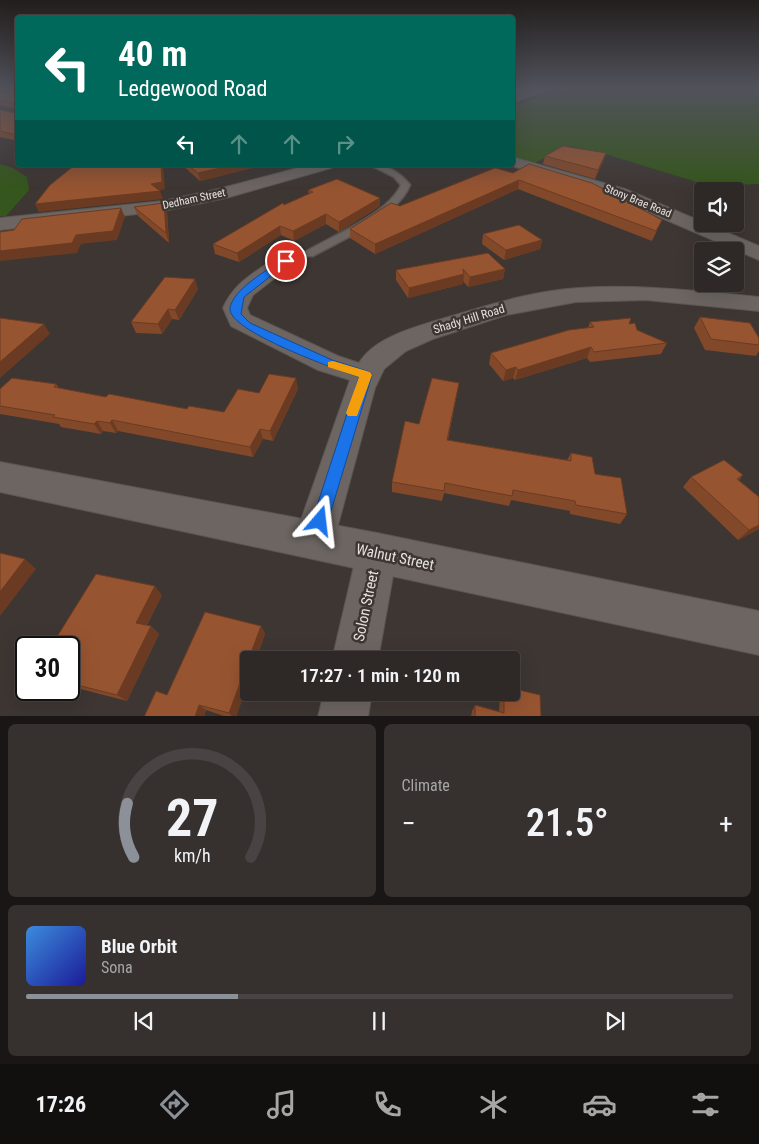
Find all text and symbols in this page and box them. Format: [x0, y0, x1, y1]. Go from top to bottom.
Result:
text: 40 m [118, 34, 187, 75]
icon: left [35, 35, 100, 100]
text: Ledgewood Road [118, 76, 267, 101]
icon: left [172, 130, 200, 158]
icon: ahead [225, 130, 253, 158]
icon: ahead [278, 130, 306, 158]
icon: right [331, 130, 359, 158]
street label: Stony Brae Road [603, 182, 673, 220]
map controls [694, 182, 744, 292]
button: sound [694, 182, 744, 232]
street label: Dedham Street [161, 186, 227, 212]
pin [265, 240, 307, 282]
button: layers [694, 242, 744, 292]
icon: arrive [272, 247, 300, 275]
street label: Shady Hill Road [432, 301, 506, 337]
position arrow [293, 494, 345, 546]
street label: Walnut Street [354, 540, 436, 574]
street label: Solon Street [350, 569, 382, 643]
speed limit sign: 30 [15, 636, 80, 701]
text: 17:27 · 1 min · 120 m [300, 664, 460, 687]
text: Climate [402, 776, 450, 795]
text: 27 [165, 788, 218, 849]
text: 21.5° [526, 801, 609, 845]
text: − [402, 807, 416, 840]
text: + [719, 807, 733, 840]
text: km/h [173, 845, 210, 866]
text: Blue Orbit [101, 935, 177, 958]
text: Sona [101, 958, 133, 977]
icon: previous [130, 1007, 158, 1035]
icon: pause [365, 1007, 393, 1035]
icon: next [601, 1007, 629, 1035]
icon: directions [157, 1087, 192, 1122]
icon: music [264, 1087, 299, 1122]
icon: phone [370, 1087, 405, 1122]
icon: climate [476, 1087, 511, 1122]
icon: car [582, 1087, 617, 1122]
icon: filters [688, 1087, 723, 1122]
text: 17:26 [36, 1092, 86, 1117]

